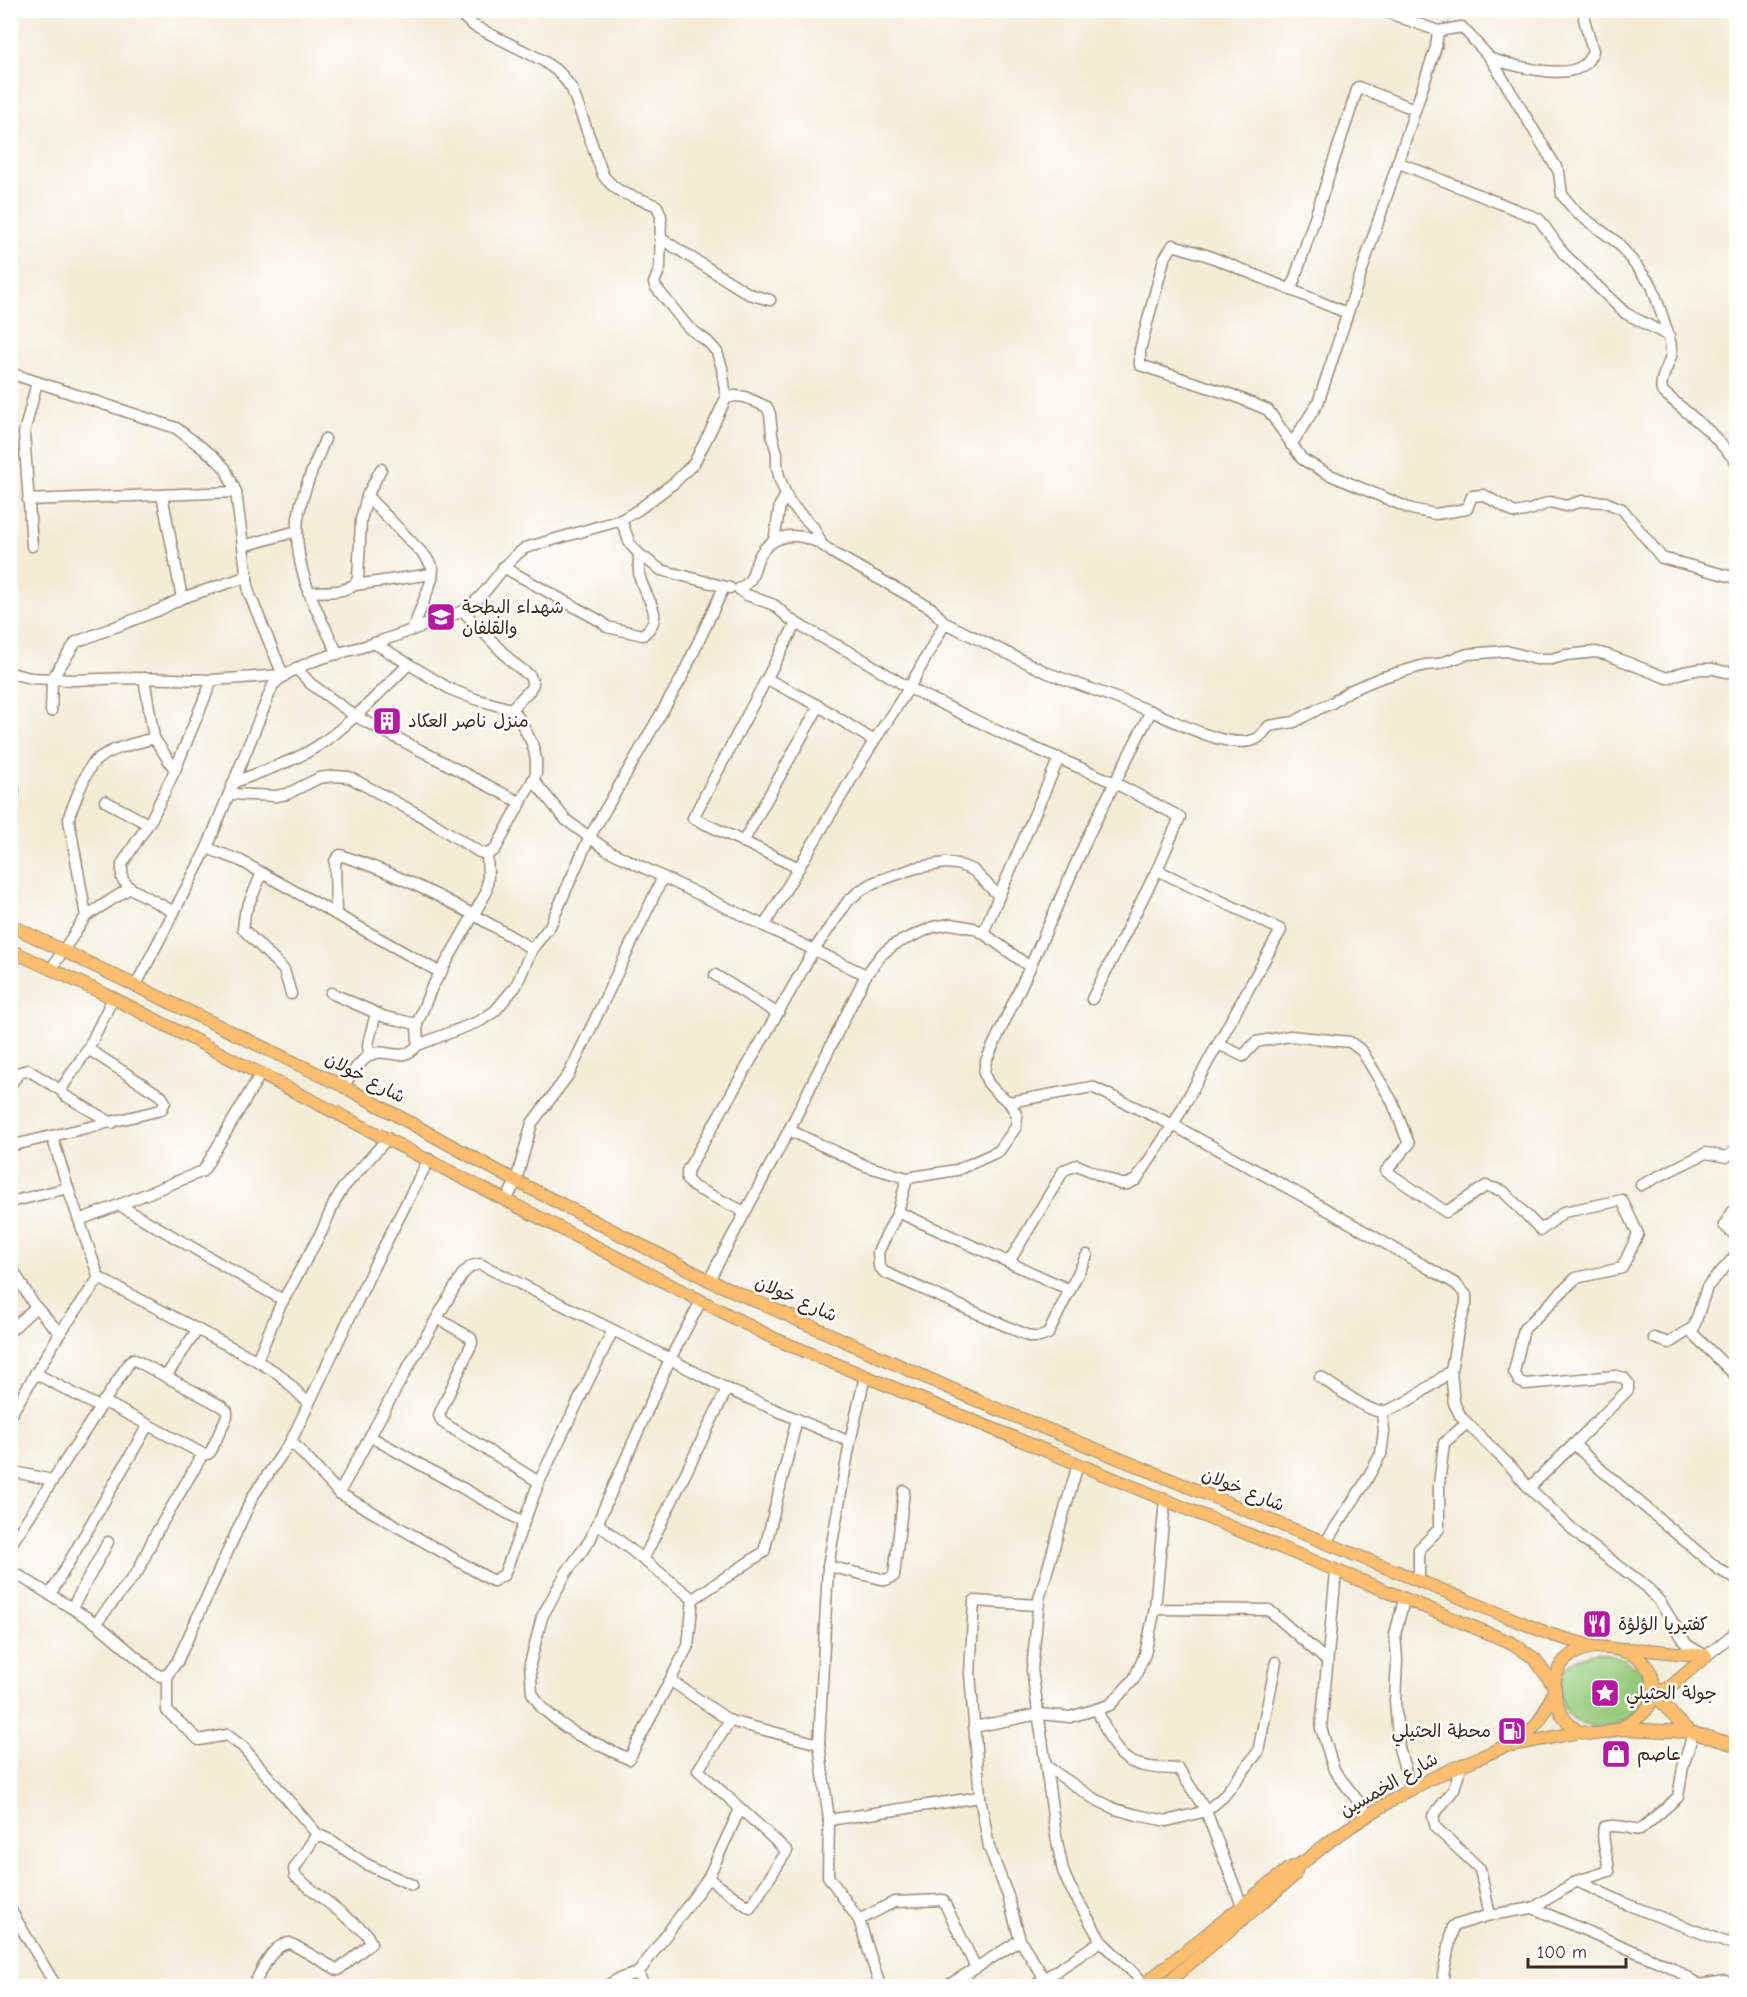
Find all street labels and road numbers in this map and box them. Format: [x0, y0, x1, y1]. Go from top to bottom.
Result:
street label: شارع خولان [321, 1048, 409, 1109]
street label: شارع خولان [751, 1272, 840, 1327]
street label: شارع خولان [1198, 1464, 1287, 1517]
street label: شارع الخمسين [1336, 1749, 1442, 1822]

